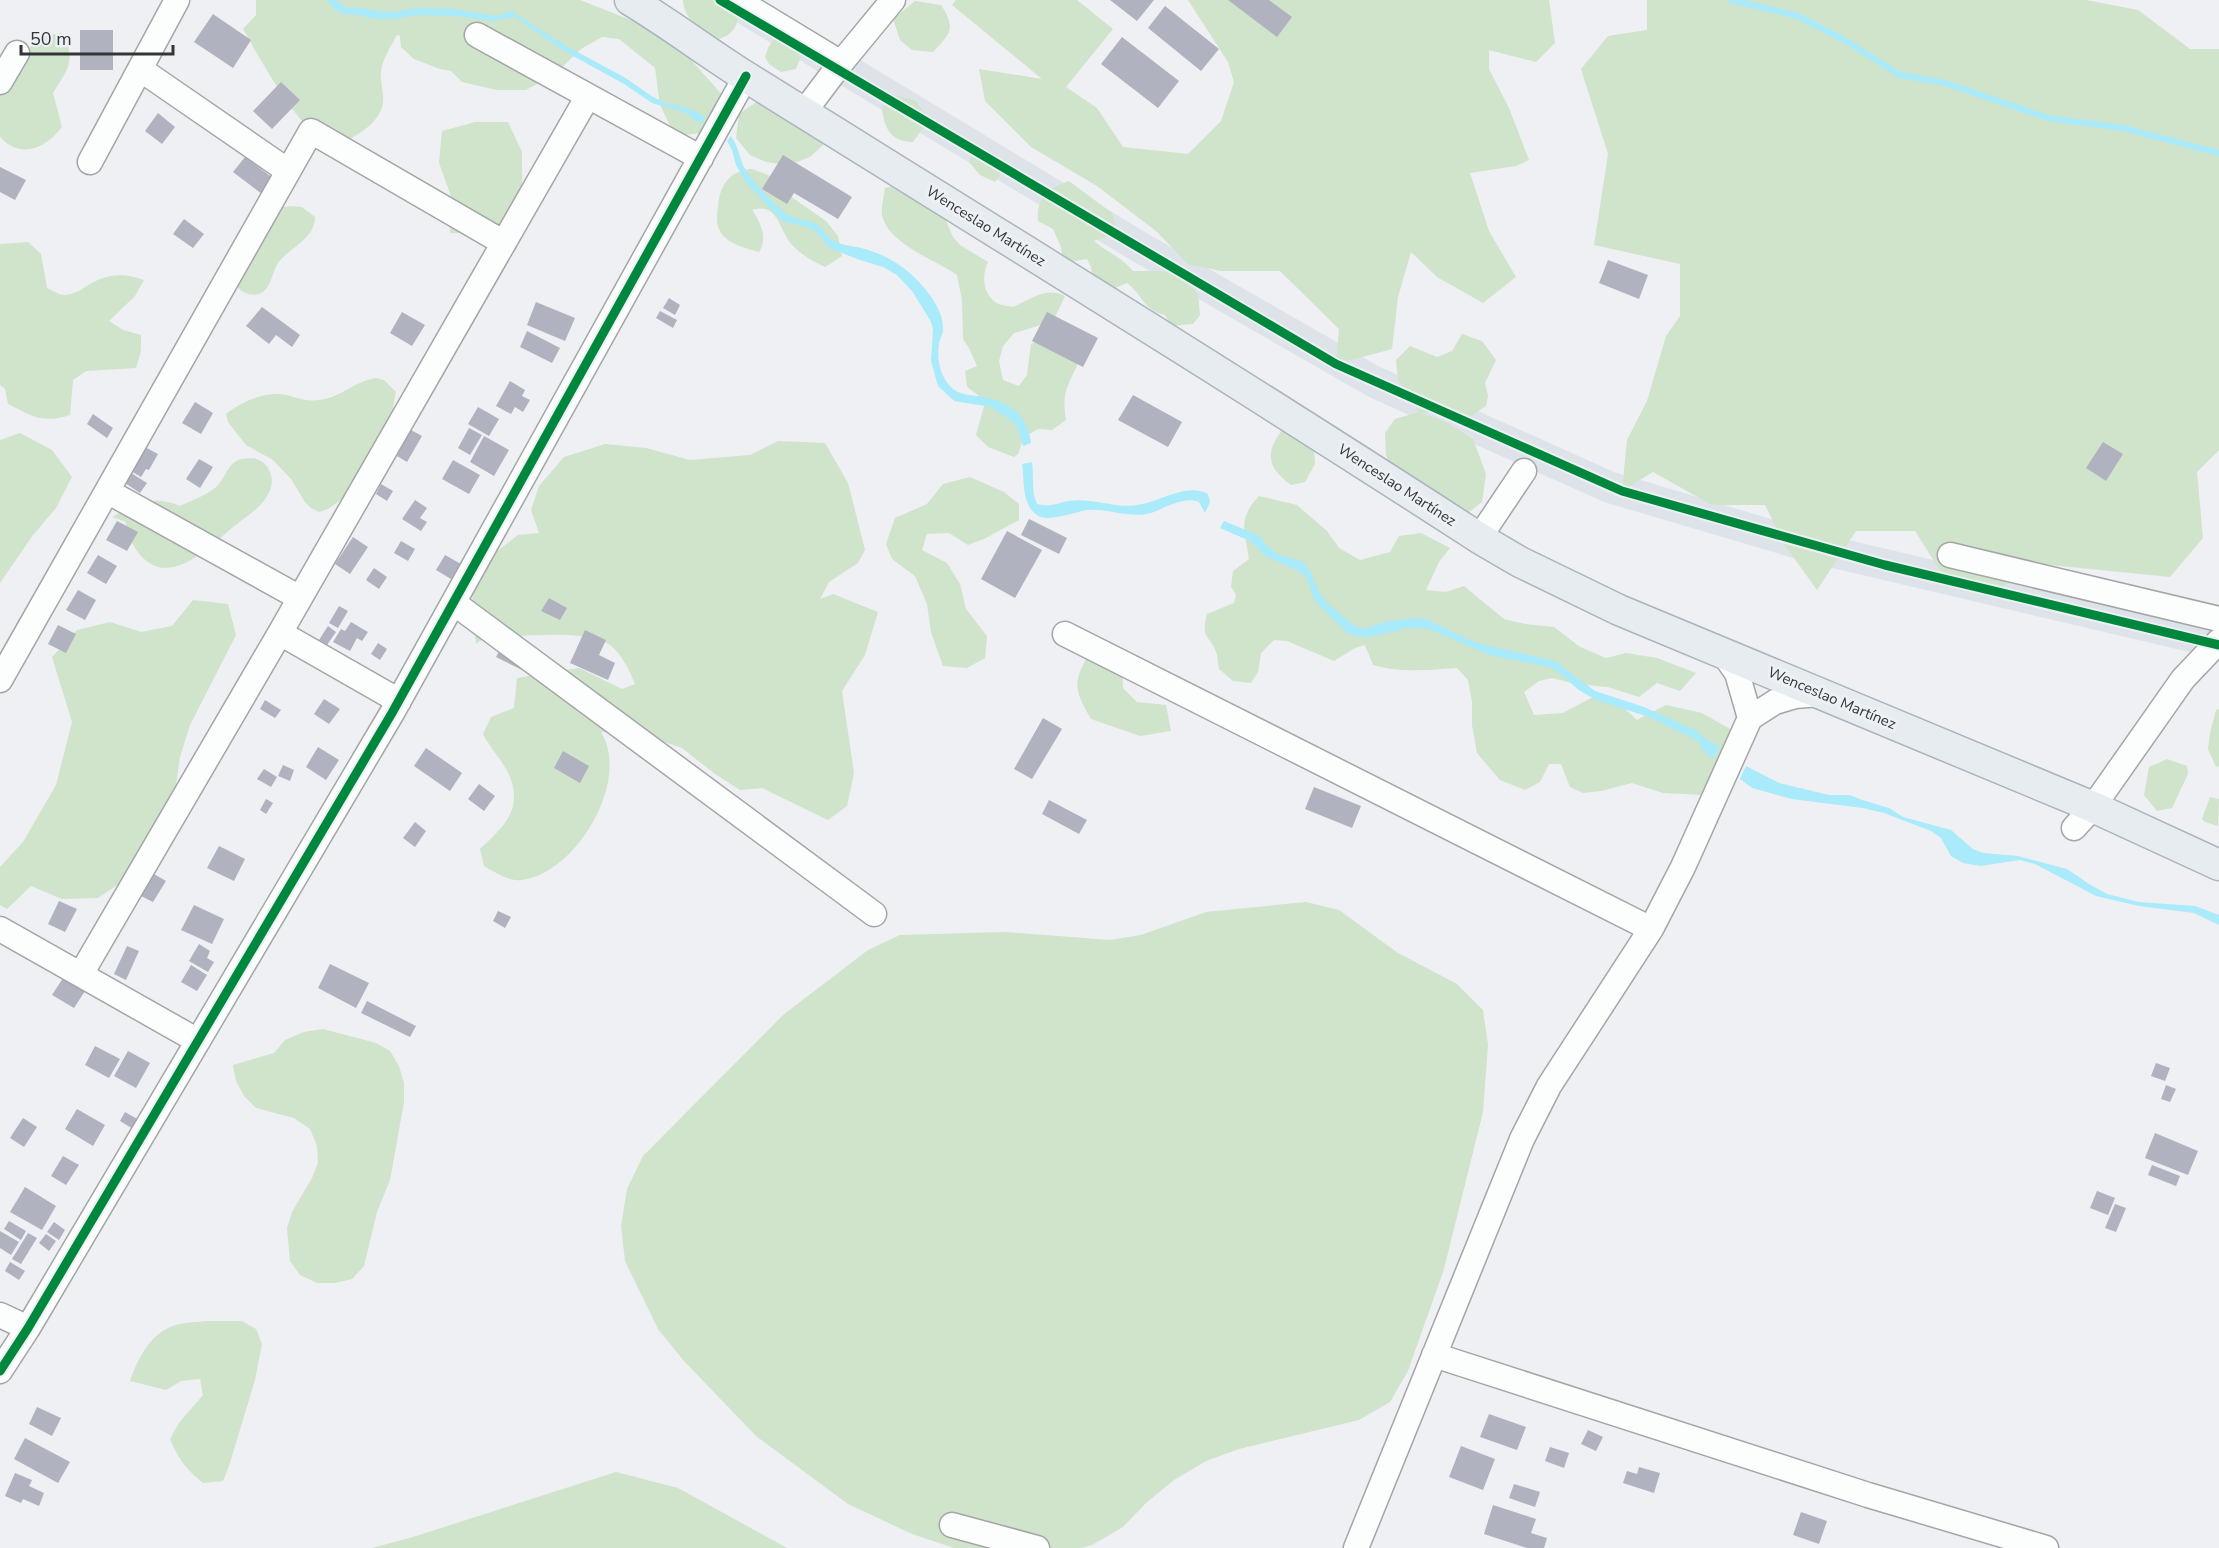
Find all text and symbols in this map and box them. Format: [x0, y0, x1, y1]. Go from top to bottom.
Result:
scale bar [21, 18, 172, 56]
text: 50 m [30, 27, 72, 51]
street label: Wenceslao Martínez [922, 181, 1050, 271]
street label: Wenceslao Martínez [1334, 439, 1460, 531]
street label: Wenceslao Martínez [1765, 662, 1899, 734]

